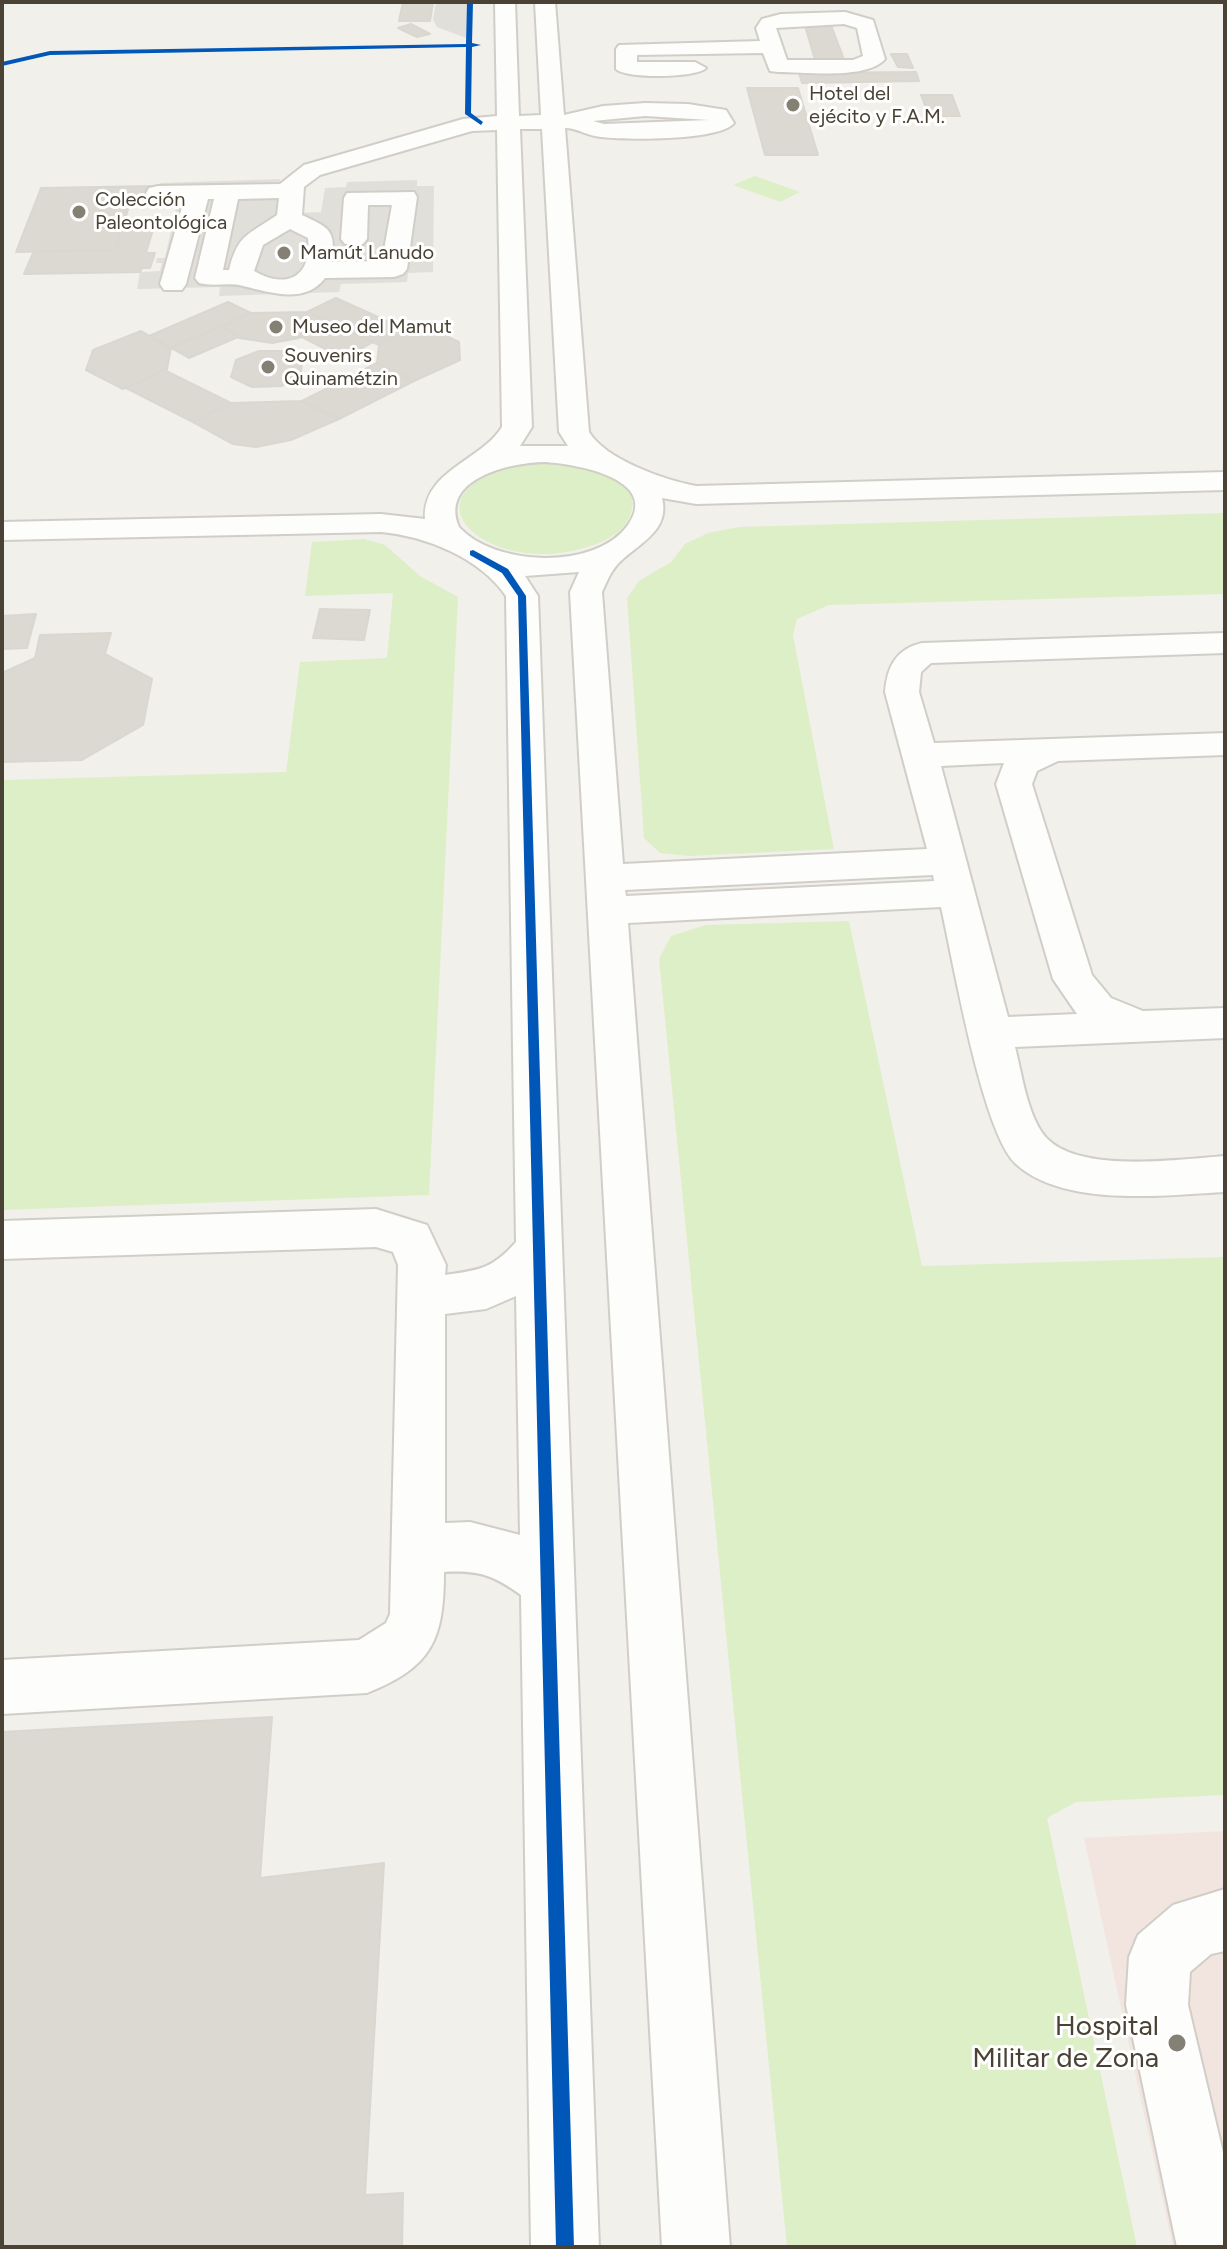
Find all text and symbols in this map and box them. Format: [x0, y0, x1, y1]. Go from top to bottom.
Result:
place label: Hotel del ejécito y F.A.M. [809, 82, 945, 129]
marker: Hotel del ejécito y F.A.M. [784, 96, 802, 114]
place label: Colección Paleontológica [95, 188, 227, 235]
marker: Colección Paleontológica [70, 203, 88, 221]
place label: Mamút Lanudo [300, 241, 434, 265]
marker: Mamút Lanudo [275, 244, 293, 262]
place label: Museo del Mamut [292, 315, 452, 339]
marker: Museo del Mamut [267, 318, 285, 336]
place label: Souvenirs Quinamétzin [284, 344, 398, 391]
marker: Souvenirs Quinamétzin [259, 358, 277, 376]
place label: Hospital Militar de Zona [972, 2010, 1159, 2076]
marker: Hospital Militar de Zona [1166, 2032, 1188, 2054]

